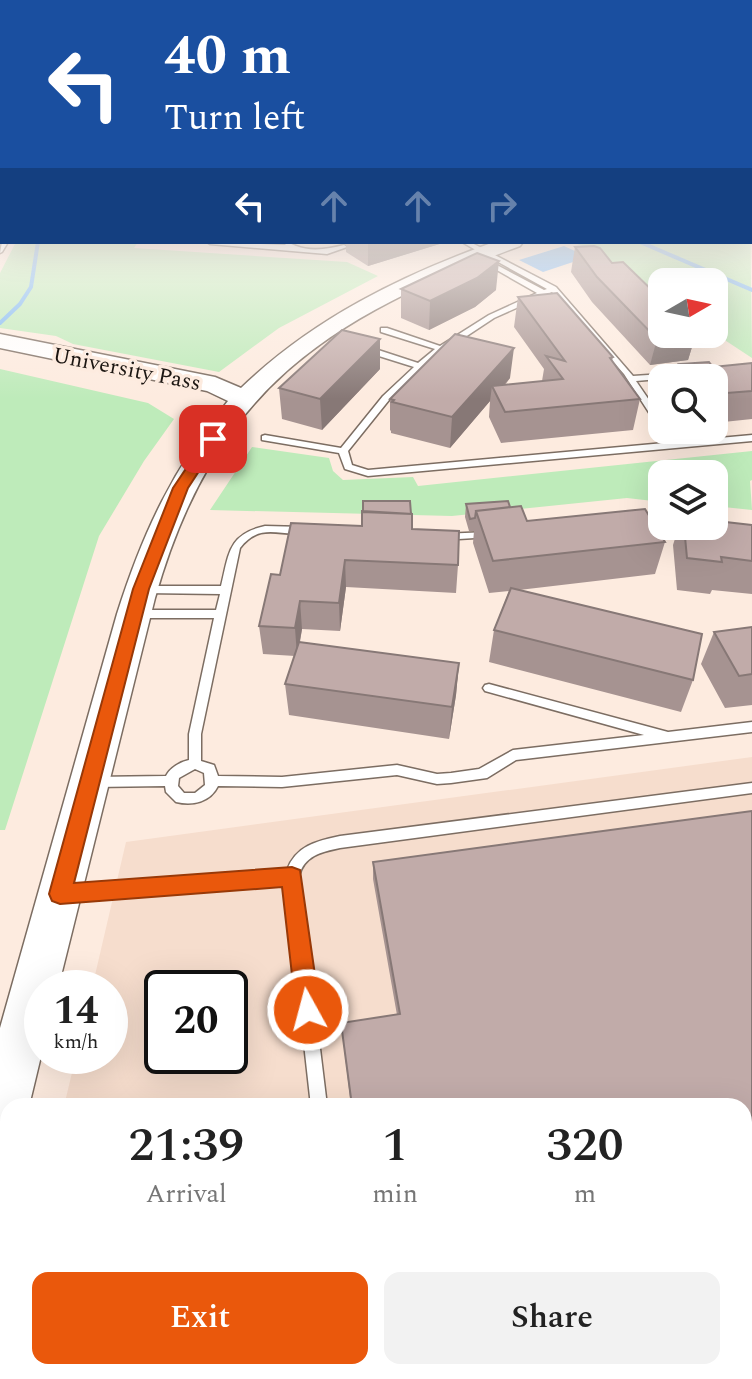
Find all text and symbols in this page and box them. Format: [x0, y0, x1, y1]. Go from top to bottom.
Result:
text: 40 m [164, 14, 291, 99]
icon: left [32, 32, 136, 136]
text: Turn left [164, 91, 305, 146]
icon: left [228, 184, 272, 228]
icon: ahead [312, 184, 356, 228]
icon: ahead [396, 184, 440, 228]
icon: right [480, 184, 524, 228]
north arrow [648, 268, 728, 348]
map controls [648, 268, 728, 540]
street label: University Pass [50, 339, 204, 400]
button: search [648, 364, 728, 444]
pin [179, 405, 247, 473]
icon: arrive [191, 417, 235, 461]
button: layers [648, 460, 728, 540]
position arrow [266, 968, 350, 1052]
speed limit sign: 20 [144, 970, 248, 1074]
text: 14 [54, 981, 98, 1042]
text: km/h [54, 1027, 99, 1057]
text: 21:39 [128, 1109, 244, 1182]
text: 1 [382, 1109, 408, 1182]
text: 320 [546, 1109, 624, 1182]
text: Arrival [146, 1174, 227, 1214]
text: min [372, 1174, 418, 1214]
text: m [574, 1174, 596, 1214]
button: Exit [32, 1272, 368, 1364]
button: Share [384, 1272, 720, 1364]

